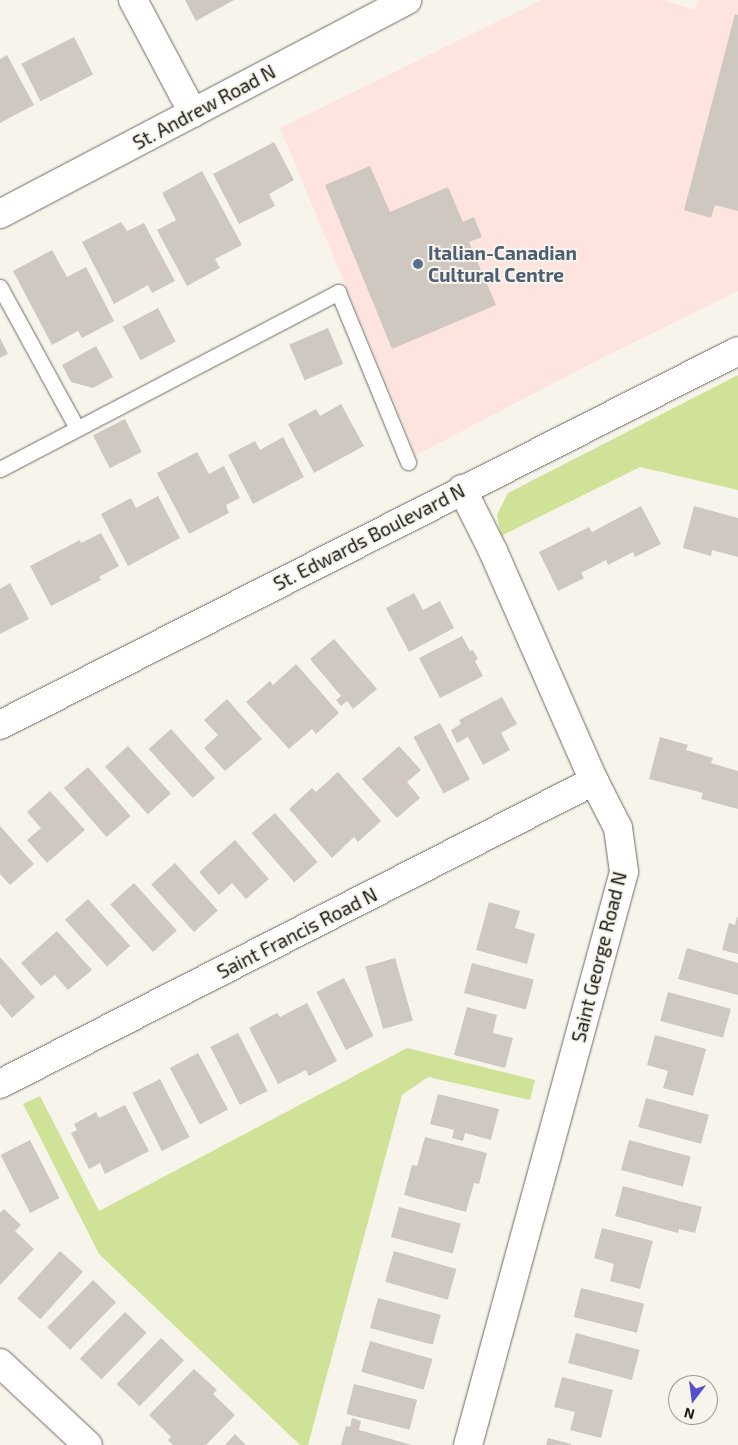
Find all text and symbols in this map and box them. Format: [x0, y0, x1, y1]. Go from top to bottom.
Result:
street label: St. Andrew Road N [128, 60, 280, 154]
place label: Italian-Canadian Cultural Centre [428, 242, 577, 286]
marker: Italian-Canadian Cultural Centre [412, 258, 424, 270]
street label: St. Edwards Boulevard N [270, 479, 468, 595]
street label: Saint George Road N [567, 869, 631, 1045]
street label: Saint Francis Road N [213, 883, 381, 983]
north arrow [668, 1375, 718, 1425]
text: N [682, 1404, 696, 1424]

